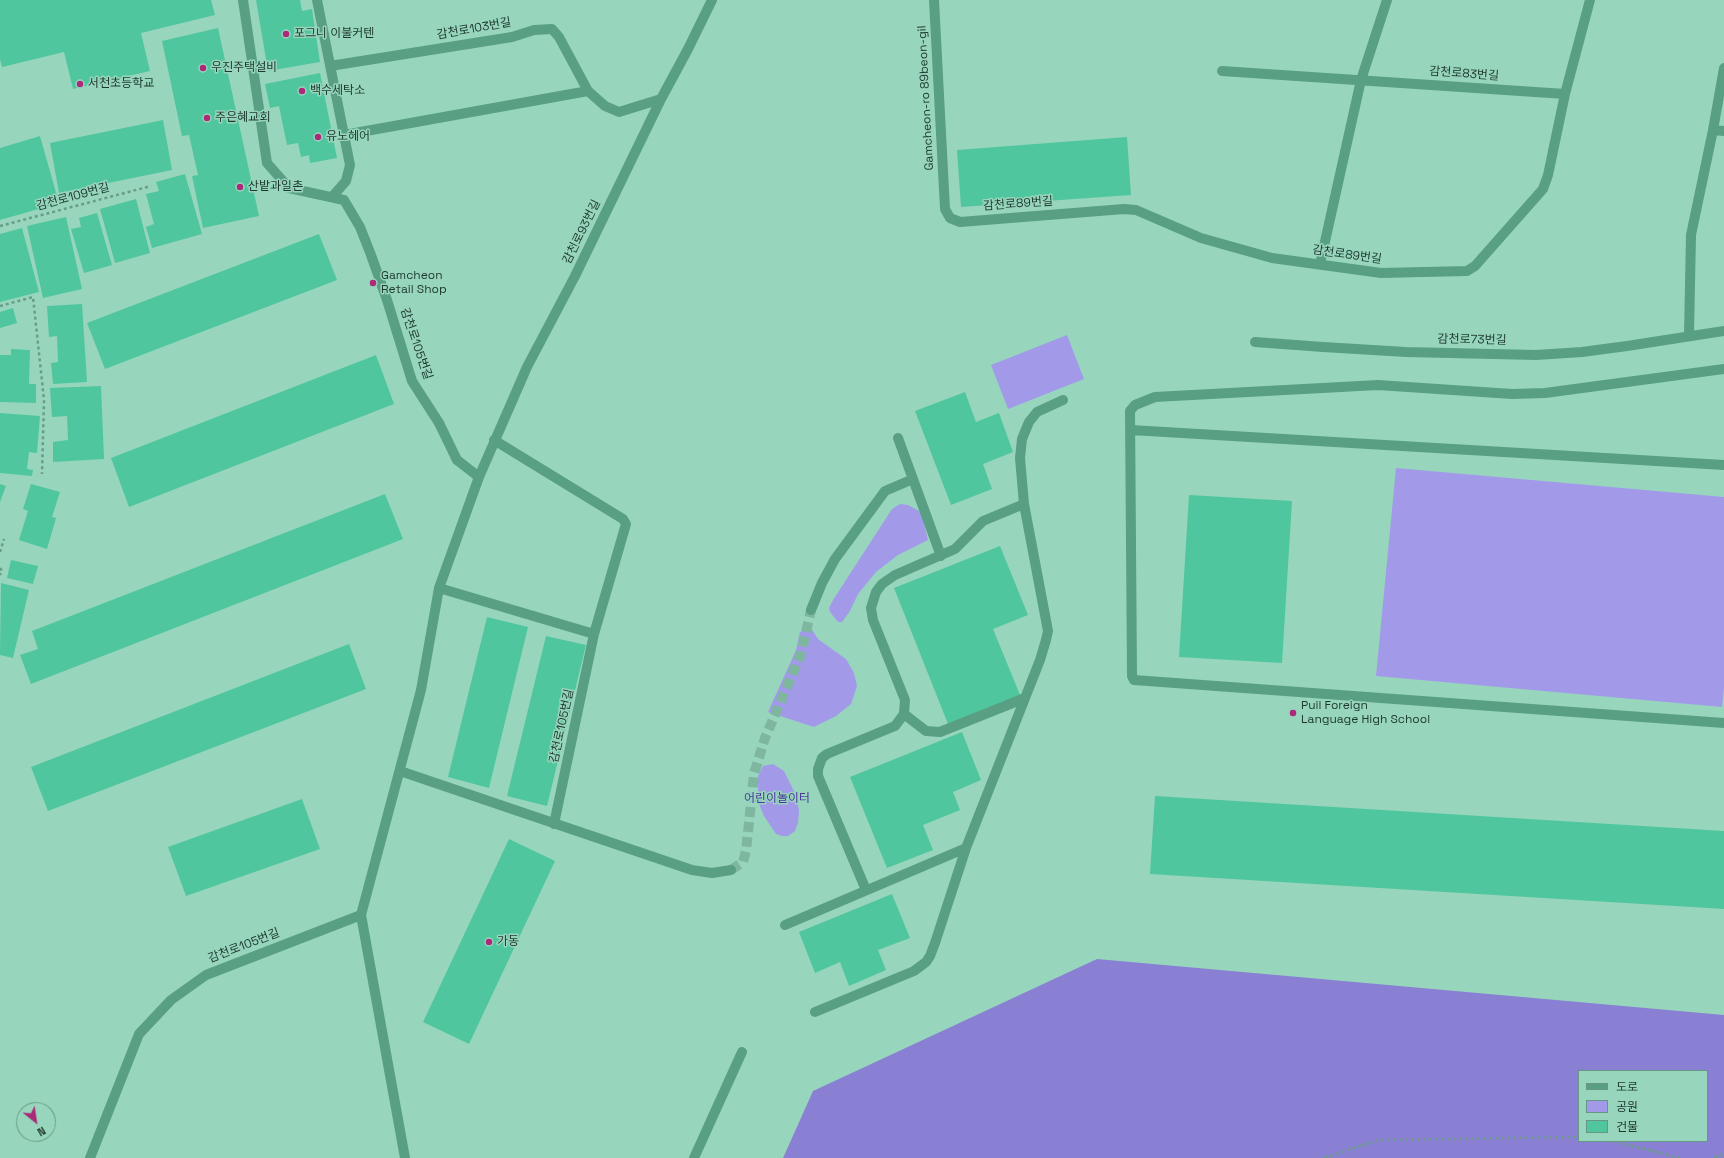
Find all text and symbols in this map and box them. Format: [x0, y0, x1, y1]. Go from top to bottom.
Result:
street label: 감천로103번길 [436, 15, 512, 43]
street label: Gamcheon-ro 89beon-gil [915, 25, 937, 171]
place label: 포그니 이불커텐 [294, 27, 374, 41]
marker: 포그니 이불커텐 [281, 29, 291, 39]
place label: 우진주택설비 [211, 61, 277, 75]
marker: 우진주택설비 [198, 63, 208, 73]
street label: 감천로83번길 [1429, 64, 1499, 84]
place label: 서천초등학교 [88, 77, 154, 91]
marker: 서천초등학교 [75, 79, 85, 89]
place label: 백수세탁소 [310, 84, 365, 98]
marker: 백수세탁소 [297, 86, 307, 96]
place label: 주은혜교회 [215, 111, 270, 125]
marker: 주은혜교회 [202, 113, 212, 123]
place label: 유노헤어 [326, 130, 370, 144]
marker: 유노헤어 [313, 132, 323, 142]
street label: 감천로109번길 [35, 180, 111, 214]
place label: 산밭과일촌 [248, 180, 303, 194]
marker: 산밭과일촌 [235, 182, 245, 192]
street label: 감천로89번길 [983, 194, 1053, 214]
street label: 감천로93번길 [560, 197, 604, 267]
street label: 감천로89번길 [1311, 243, 1383, 267]
place label: Gamcheon Retail Shop [381, 269, 447, 297]
marker: Gamcheon Retail Shop [368, 278, 378, 288]
street label: 감천로105번길 [397, 306, 435, 382]
street label: 감천로73번길 [1437, 332, 1507, 348]
street label: 감천로105번길 [547, 688, 577, 764]
place label: Puil Foreign Language High School [1301, 699, 1430, 727]
marker: Puil Foreign Language High School [1288, 708, 1298, 718]
park label: 어린이놀이터 [744, 792, 810, 806]
street label: 감천로105번길 [206, 926, 282, 966]
place label: 가동 [497, 935, 519, 949]
marker: 가동 [484, 937, 494, 947]
legend [1578, 1070, 1708, 1142]
text: 도로 [1616, 1079, 1638, 1095]
text: 공원 [1616, 1099, 1638, 1115]
north arrow [16, 1102, 56, 1142]
text: 건물 [1616, 1119, 1638, 1135]
text: N [35, 1124, 48, 1139]

